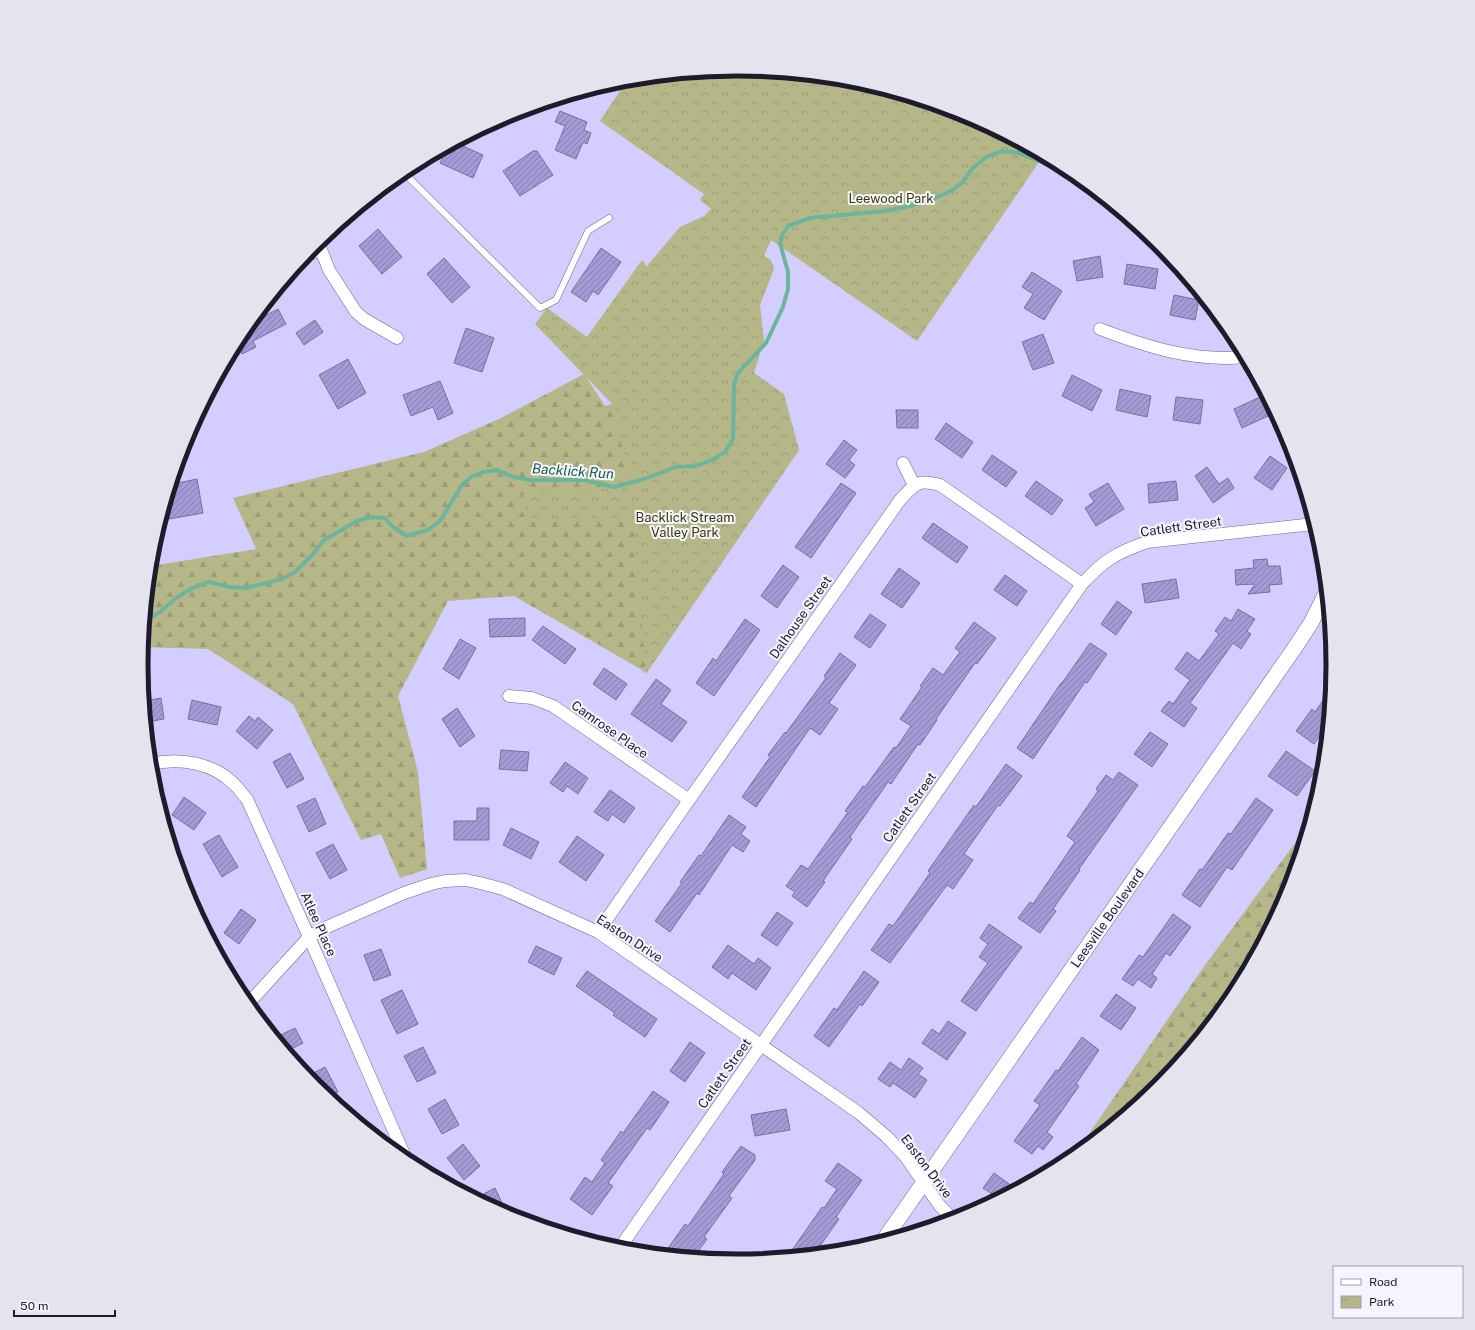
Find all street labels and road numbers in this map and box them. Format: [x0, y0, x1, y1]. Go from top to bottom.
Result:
street label: Catlett Street [1139, 513, 1223, 540]
street label: Dalhouse Street [766, 573, 834, 661]
street label: Camrose Place [568, 697, 651, 761]
street label: Catlett Street [880, 769, 939, 845]
street label: Leesville Boulevard [1068, 866, 1147, 971]
street label: Atlee Place [298, 890, 339, 959]
street label: Easton Drive [594, 912, 665, 965]
street label: Catlett Street [695, 1035, 754, 1111]
street label: Easton Drive [898, 1132, 955, 1201]

